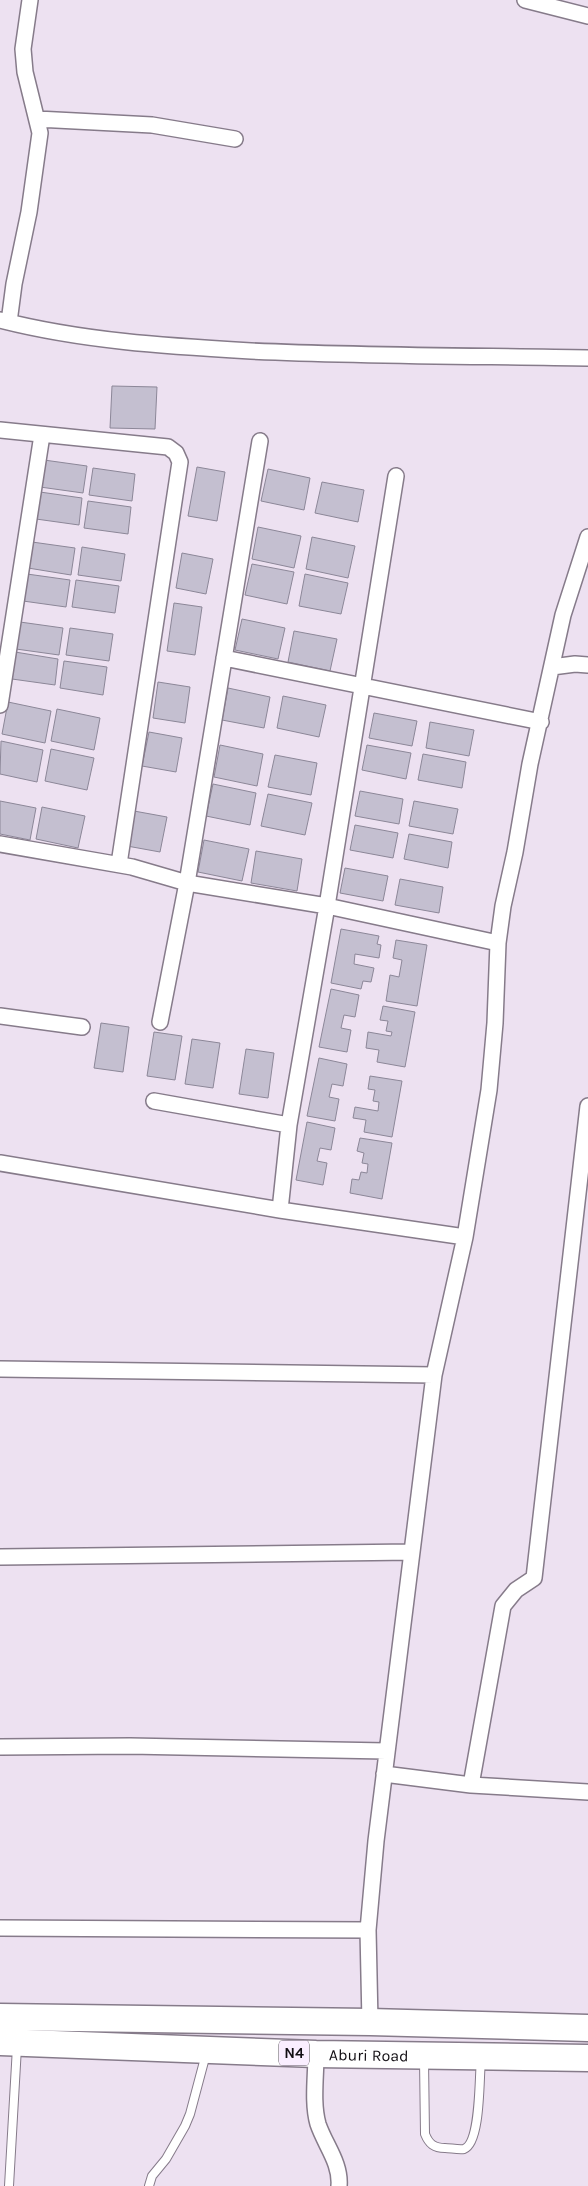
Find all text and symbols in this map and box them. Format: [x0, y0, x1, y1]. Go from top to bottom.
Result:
road number: N4 [279, 2040, 309, 2066]
street label: Aburi Road [329, 2045, 409, 2065]

